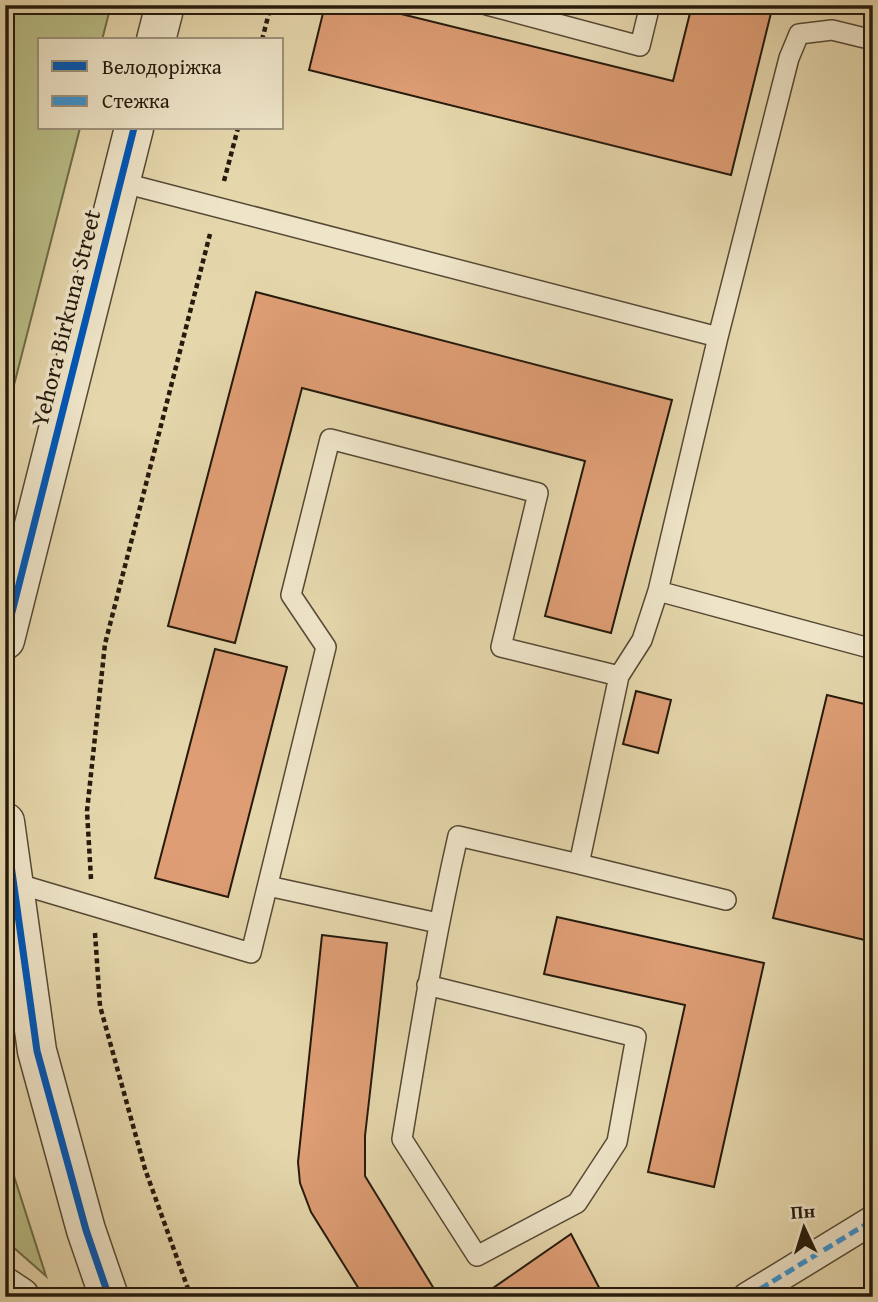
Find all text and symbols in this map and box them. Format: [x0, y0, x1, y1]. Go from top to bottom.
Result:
legend [38, 38, 284, 130]
text: Велодоріжка [102, 51, 222, 82]
text: Стежка [102, 85, 170, 116]
street label: Yehora Birkuna Street [22, 205, 110, 430]
north arrow [770, 1194, 840, 1264]
text: Пн [790, 1196, 816, 1226]

